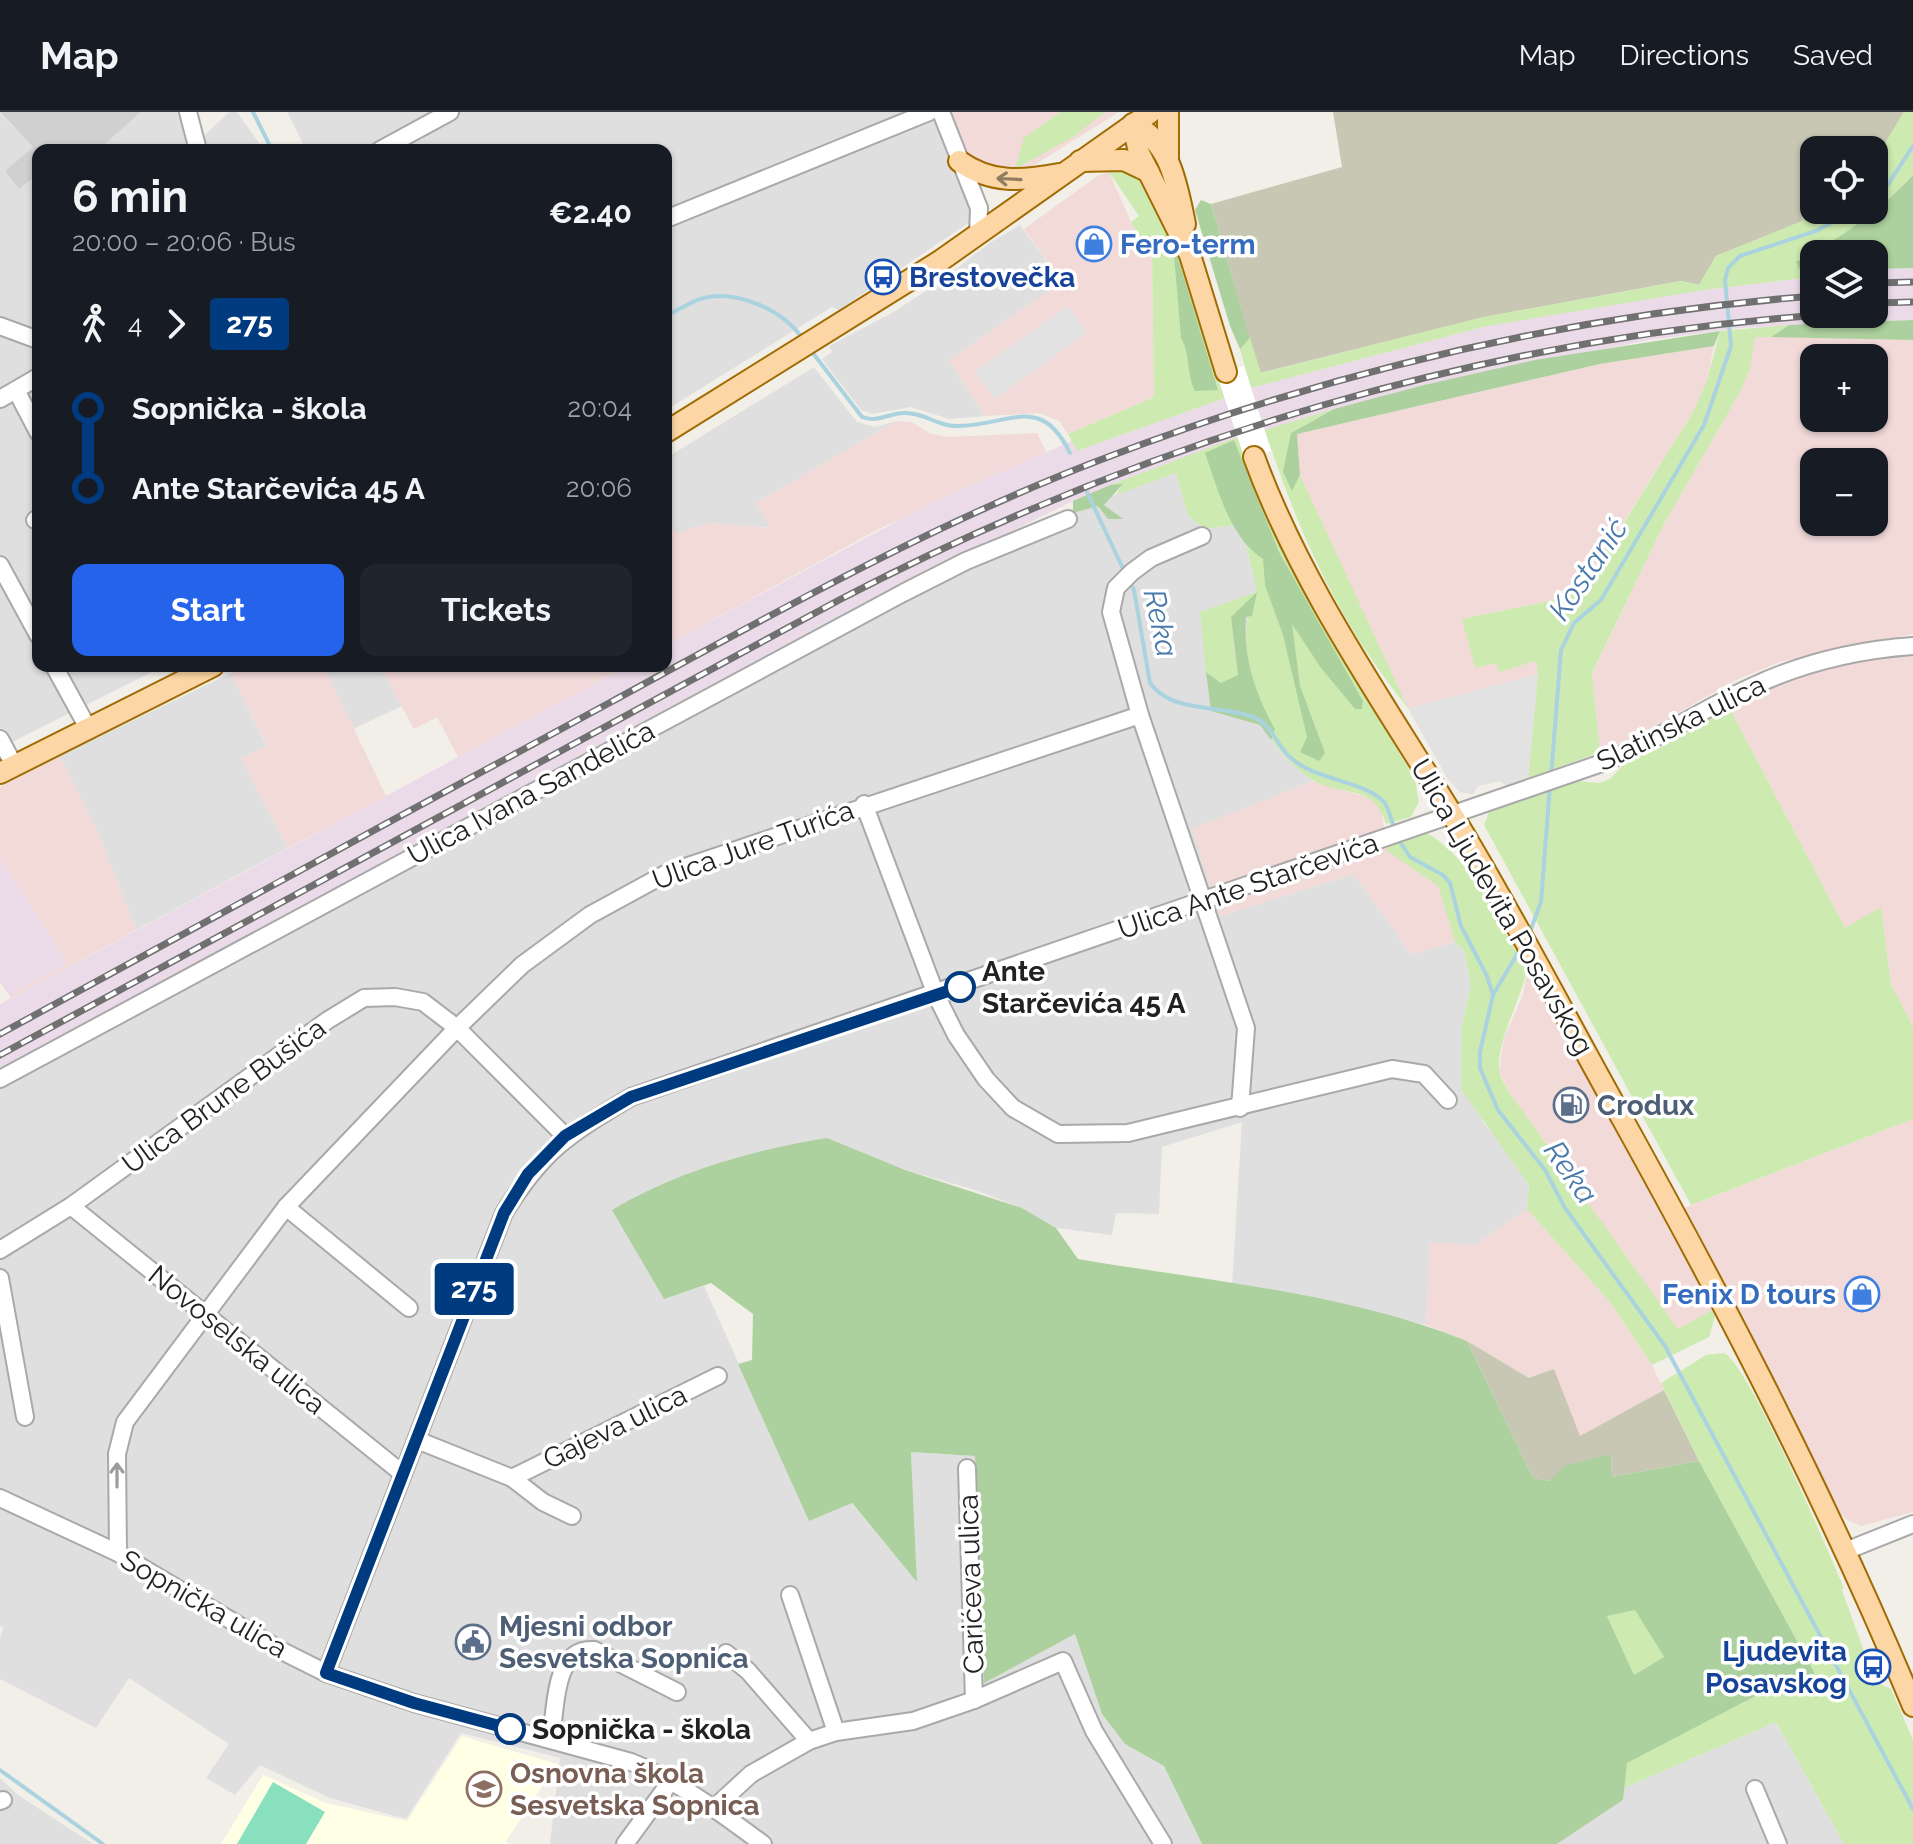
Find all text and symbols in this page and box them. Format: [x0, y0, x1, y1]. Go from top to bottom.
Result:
text: Map [40, 33, 119, 78]
text: Map [1519, 39, 1576, 72]
text: Directions [1620, 39, 1749, 72]
text: Saved [1793, 39, 1873, 72]
map controls [1800, 136, 1888, 536]
button: locate [1800, 136, 1888, 224]
text: 6 min [72, 171, 188, 222]
one-way arrow [996, 171, 1023, 186]
text: €2.40 [549, 195, 632, 230]
shop icon: Fero-term [1075, 225, 1113, 263]
text: 20:00 – 20:06 · Bus [72, 227, 296, 257]
place label: Fero-term [1120, 228, 1256, 261]
button: layers [1800, 240, 1888, 328]
bus stop icon: Brestovečka [864, 258, 902, 296]
place label: Brestovečka [909, 261, 1075, 294]
icon: walk [72, 302, 116, 346]
icon: forward [154, 302, 198, 346]
text: 275 [226, 307, 273, 340]
text: 4 [128, 309, 142, 339]
button: + [1800, 344, 1888, 432]
text: Sopnička - škola [132, 391, 367, 426]
text: 20:04 [568, 393, 632, 423]
button: − [1800, 448, 1888, 536]
text: Ante Starčevića 45 A [132, 471, 425, 506]
text: 20:06 [566, 473, 632, 503]
water label: Kostanić [1541, 511, 1635, 626]
button: Start [72, 564, 344, 656]
button: Tickets [360, 564, 632, 656]
water label: Reka [1137, 586, 1185, 660]
street label: Slatinska ulica [1591, 668, 1771, 778]
street label: Ulica Ivana Sandelića [402, 714, 660, 872]
street label: Ulica Ljudevita Posavskog [1404, 753, 1600, 1061]
street label: Ulica Jure Turića [648, 793, 858, 897]
street label: Ulica Ante Starčevića [1114, 826, 1382, 946]
place label: Ante Starčevića 45 A [982, 955, 1186, 1020]
marker: Ante Starčevića 45 A [945, 972, 975, 1002]
street label: Ulica Brune Bušića [116, 1011, 332, 1181]
fuel station icon: Crodux [1552, 1086, 1590, 1124]
place label: Crodux [1597, 1089, 1694, 1122]
water label: Reka [1537, 1134, 1605, 1210]
street label: Novoselska ulica [142, 1259, 332, 1421]
line badge: 275 [428, 1263, 520, 1315]
text: 275 [451, 1272, 497, 1305]
shop icon: Fenix D tours [1843, 1275, 1881, 1313]
place label: Fenix D tours [1662, 1278, 1836, 1311]
street label: Gajeva ulica [538, 1378, 692, 1476]
one-way arrow [109, 1462, 125, 1489]
street label: Carićeva ulica [951, 1494, 991, 1674]
street label: Sopnička ulica [115, 1543, 293, 1665]
place label: Mjesni odbor Sesvetska Sopnica [499, 1610, 749, 1675]
public building icon: Mjesni odbor Sesvetska Sopnica [454, 1623, 492, 1661]
place label: Ljudevita Posavskog [1705, 1635, 1847, 1700]
bus stop icon: Ljudevita Posavskog [1854, 1648, 1892, 1686]
place label: Sopnička - škola [532, 1713, 751, 1746]
marker: Sopnička - škola [495, 1714, 525, 1744]
place label: Osnovna škola Sesvetska Sopnica [510, 1757, 760, 1822]
school or university icon: Osnovna škola Sesvetska Sopnica [465, 1770, 503, 1808]

